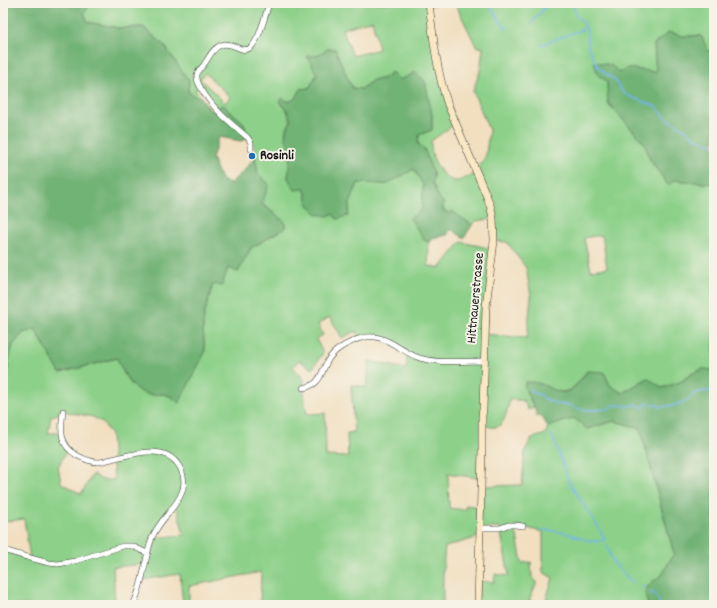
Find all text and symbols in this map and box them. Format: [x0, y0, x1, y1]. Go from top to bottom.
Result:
place label: Rosinli [260, 146, 294, 166]
marker: Rosinli [247, 151, 257, 161]
street label: Hittnauerstrasse [462, 252, 490, 344]

